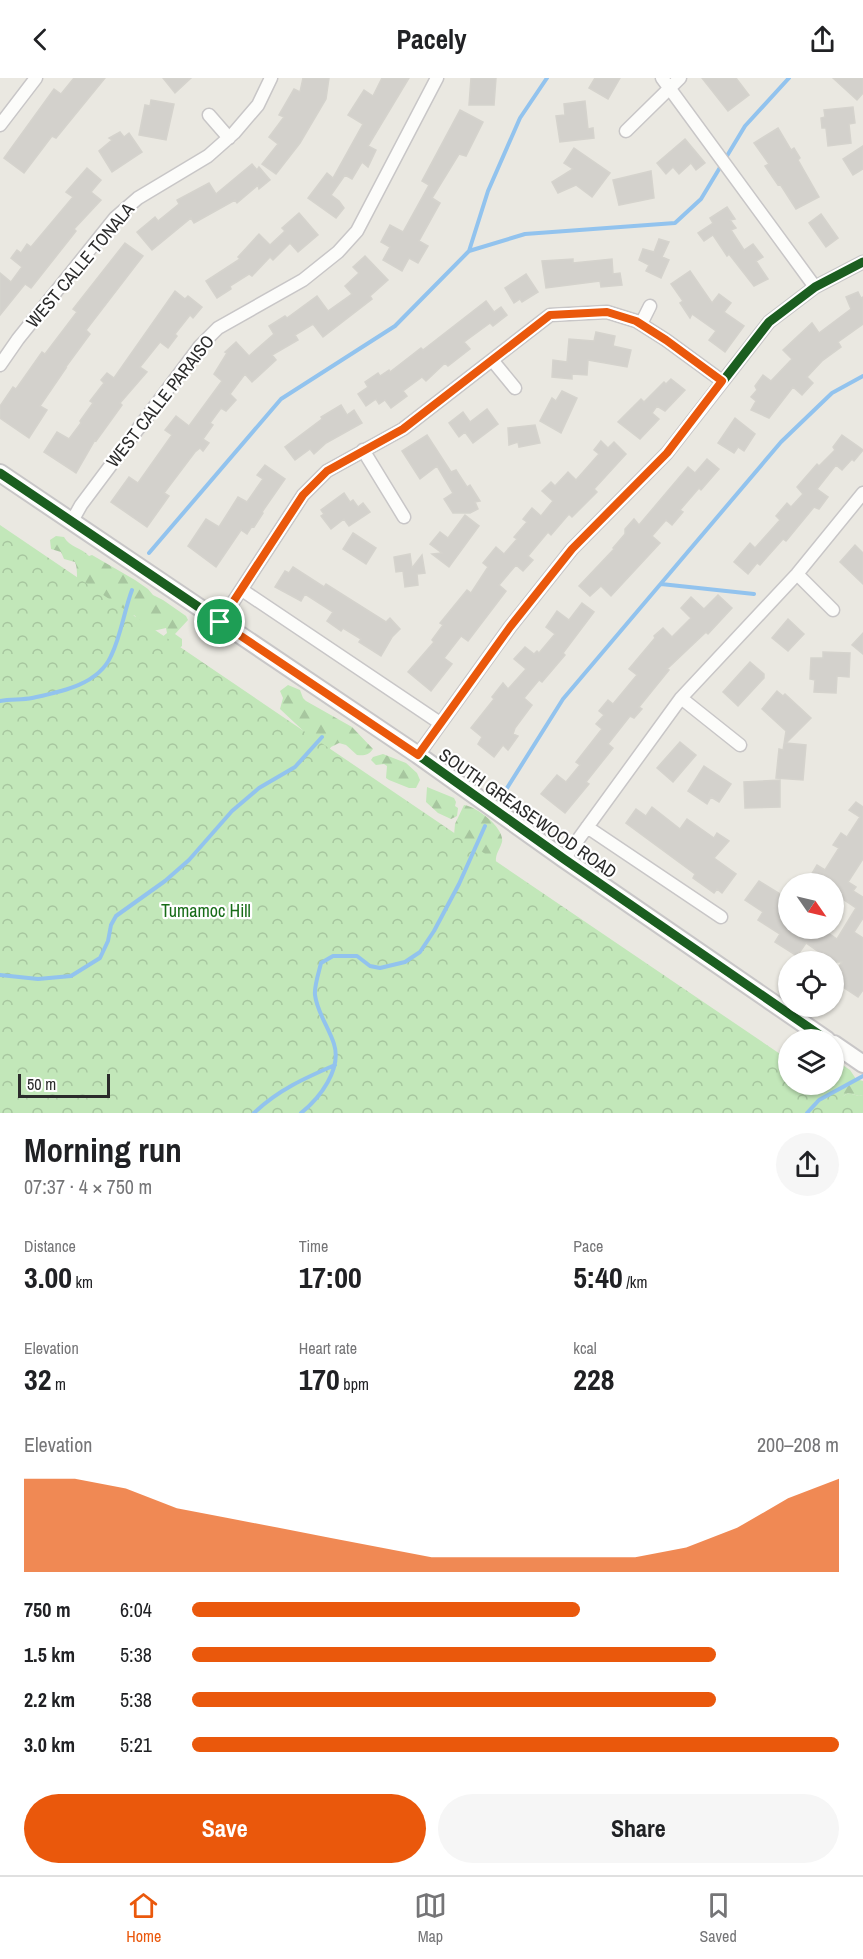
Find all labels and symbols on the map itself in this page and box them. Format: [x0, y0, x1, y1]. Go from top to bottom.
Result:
street label: WEST CALLE TONALA [20, 197, 140, 333]
street label: WEST CALLE PARAISO [100, 330, 220, 472]
pin [194, 596, 245, 647]
street label: SOUTH GREASEWOOD ROAD [434, 742, 622, 884]
north arrow [778, 873, 844, 939]
park label: Tumamoc Hill [161, 898, 251, 923]
scale bar [18, 1071, 110, 1098]

